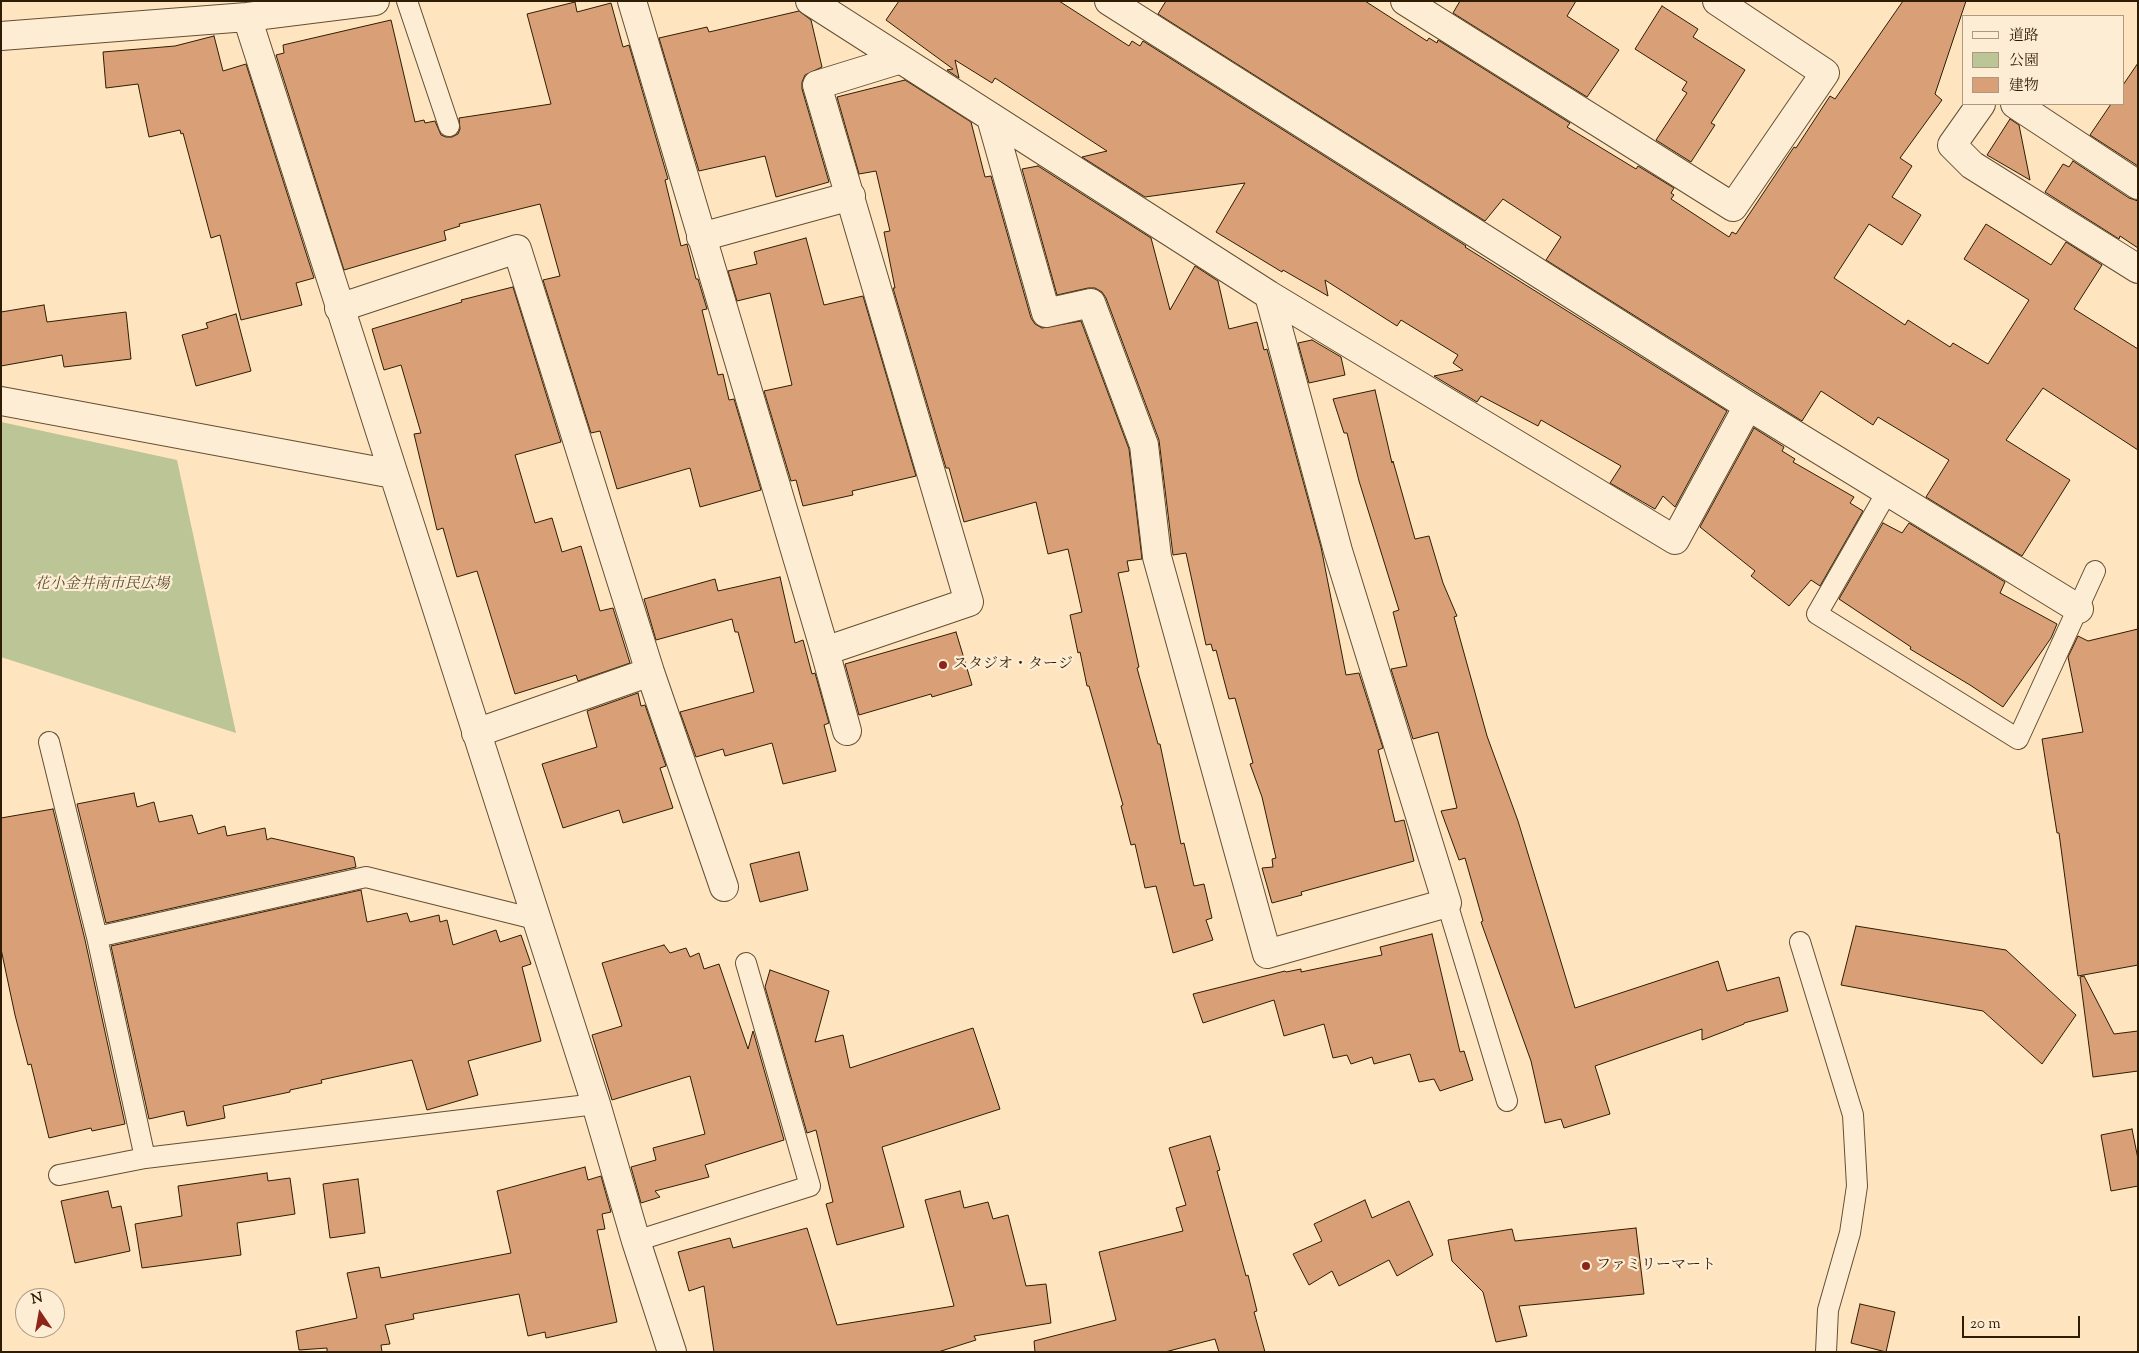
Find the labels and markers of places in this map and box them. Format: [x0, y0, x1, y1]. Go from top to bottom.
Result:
place label: スタジオ・タージ [953, 656, 1073, 674]
marker: スタジオ・タージ [937, 659, 949, 671]
place label: ファミリーマート [1596, 1257, 1716, 1275]
marker: ファミリーマート [1580, 1260, 1592, 1272]

